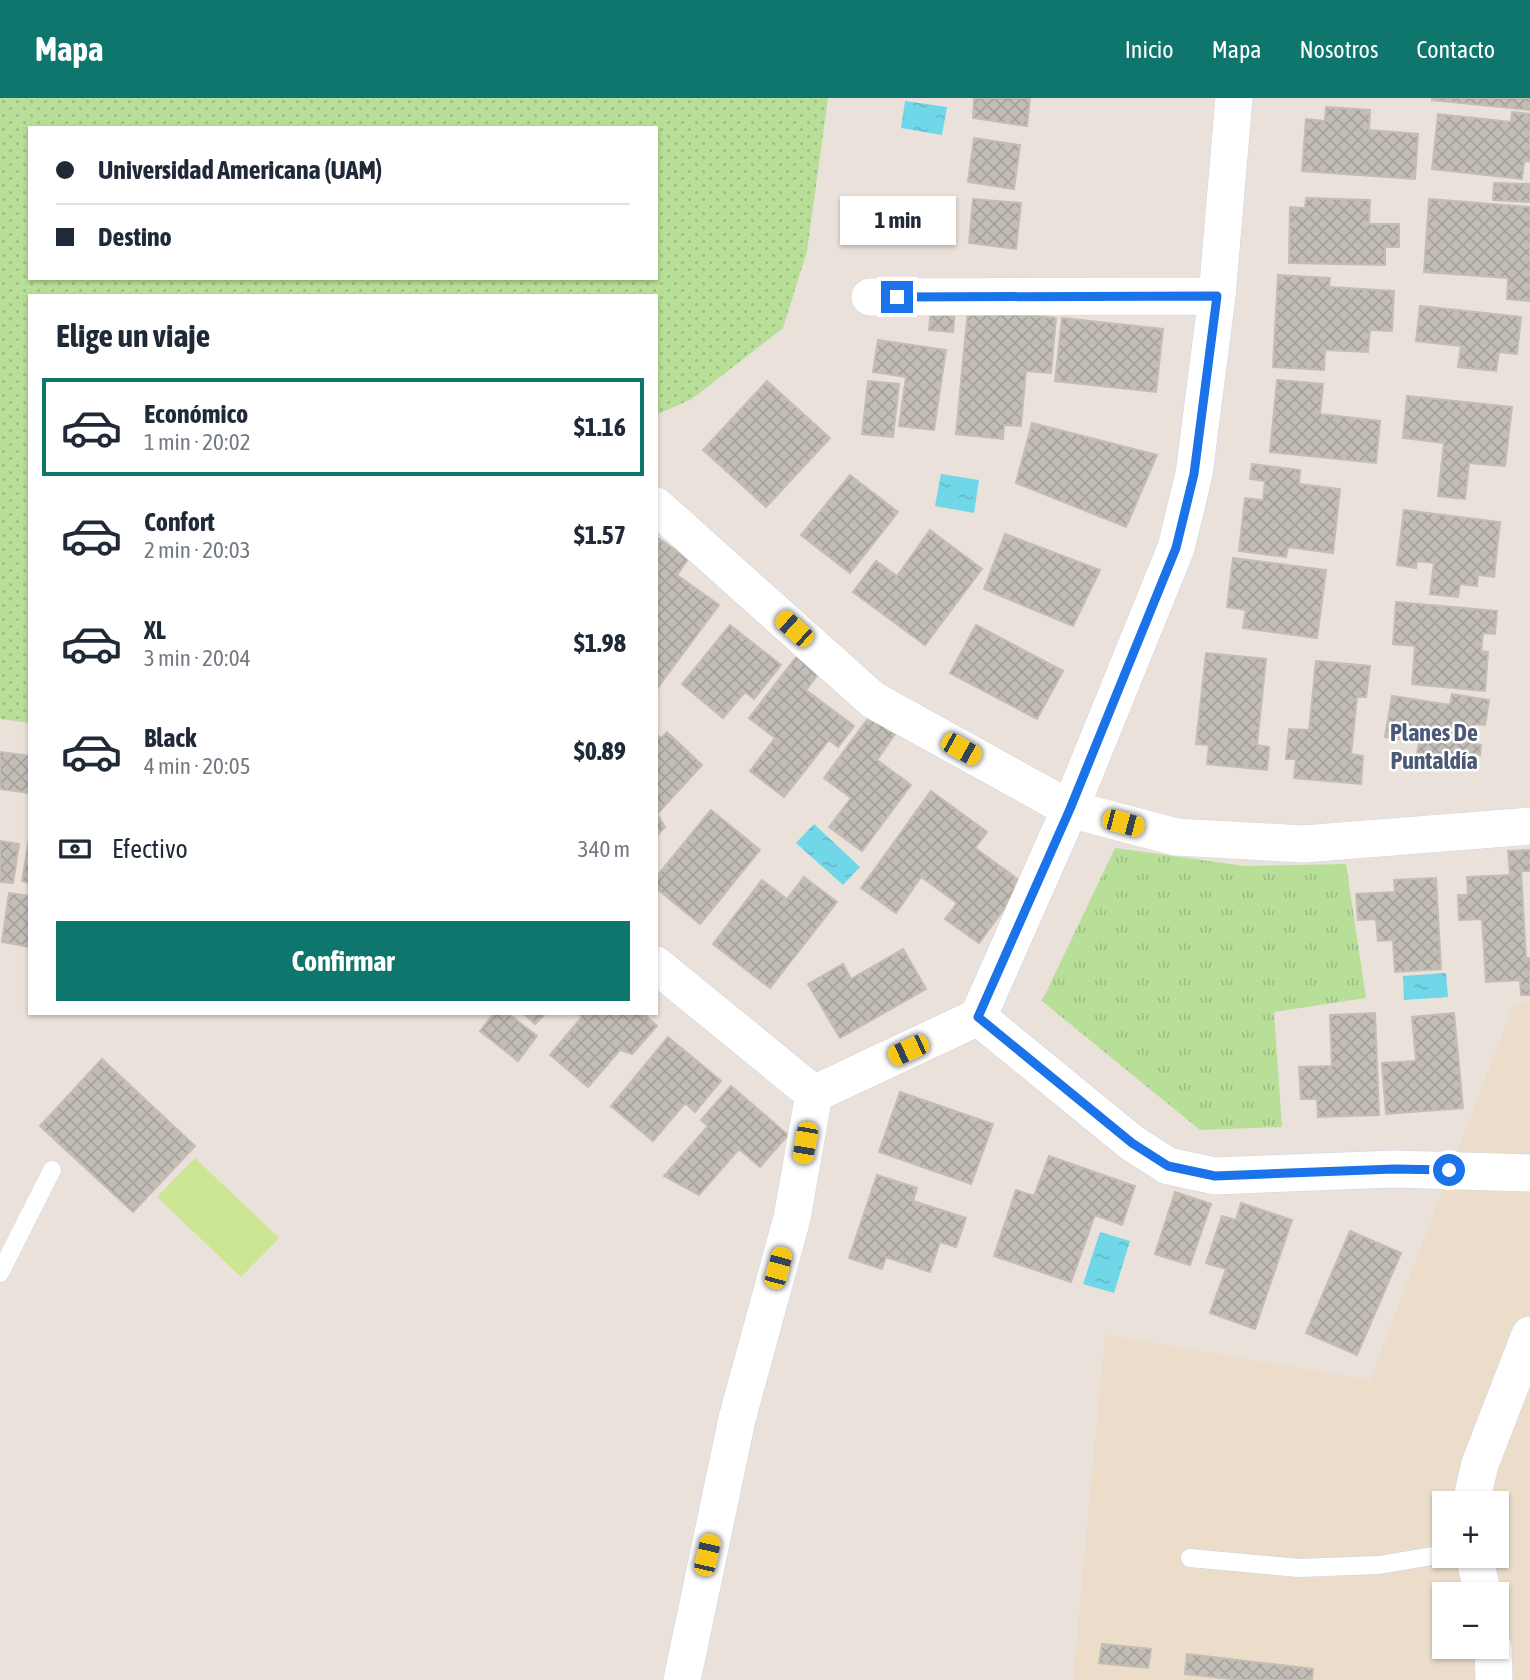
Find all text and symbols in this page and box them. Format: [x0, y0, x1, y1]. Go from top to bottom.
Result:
text: Mapa [35, 30, 103, 68]
text: Inicio [1125, 36, 1174, 63]
text: Mapa [1212, 36, 1261, 63]
text: Nosotros [1299, 36, 1378, 63]
text: Contacto [1416, 36, 1495, 63]
text: Universidad Americana (UAM) [98, 155, 382, 185]
callout: 1 min [839, 195, 955, 244]
text: 1 min [875, 207, 921, 233]
text: Destino [98, 222, 172, 252]
route end [881, 281, 913, 313]
text: Elige un viaje [56, 317, 210, 354]
icon: car [60, 396, 123, 459]
text: Económico [144, 399, 248, 429]
text: $1.16 [574, 412, 626, 442]
text: 1 min · 20:02 [144, 429, 250, 455]
icon: car [60, 504, 123, 567]
text: Confort [144, 507, 215, 537]
text: $1.57 [574, 520, 626, 550]
text: 2 min · 20:03 [144, 537, 250, 563]
car [772, 607, 817, 651]
icon: car [60, 612, 123, 675]
text: XL [144, 615, 166, 645]
text: $1.98 [574, 628, 626, 658]
text: 3 min · 20:04 [144, 645, 250, 671]
district label: Planes De Puntaldía [1390, 719, 1478, 774]
icon: car [60, 720, 123, 783]
text: Black [144, 723, 196, 753]
car [938, 730, 985, 768]
text: $0.89 [574, 736, 626, 766]
text: 4 min · 20:05 [144, 753, 250, 779]
car [1100, 807, 1147, 839]
icon: cash [56, 830, 94, 868]
text: Efectivo [112, 834, 188, 864]
text: 340 m [578, 836, 630, 862]
button: Confirmar [56, 921, 630, 1001]
car [885, 1032, 932, 1068]
car [792, 1120, 819, 1166]
route start [1433, 1154, 1465, 1186]
car [763, 1245, 794, 1291]
map controls [1432, 1491, 1509, 1659]
button: + [1432, 1491, 1509, 1568]
car [693, 1532, 722, 1578]
button: − [1432, 1582, 1509, 1659]

